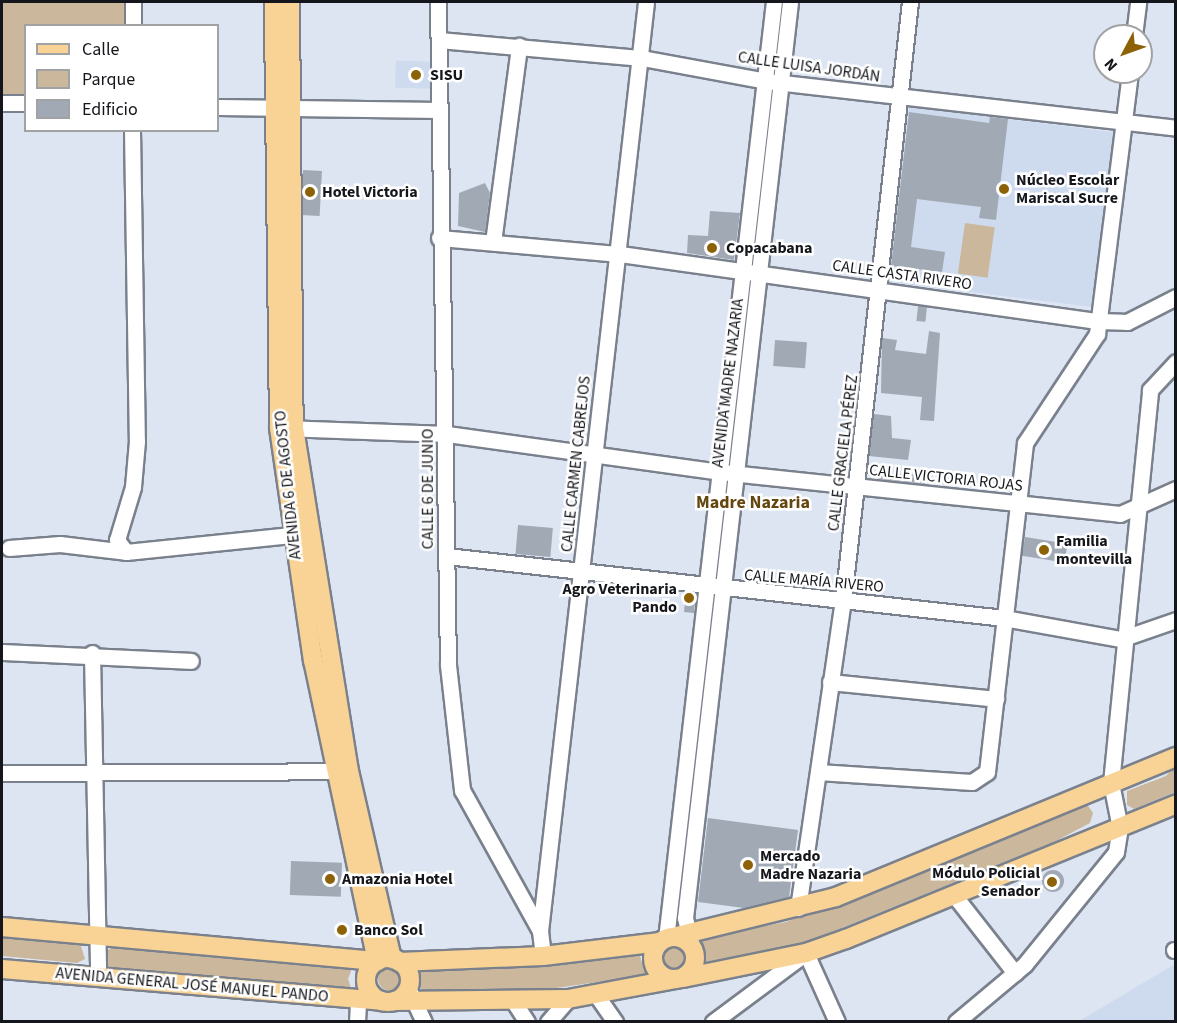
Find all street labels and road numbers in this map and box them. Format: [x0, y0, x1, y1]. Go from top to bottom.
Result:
street label: CALLE LUISA JORDÁN [737, 48, 881, 86]
street label: CALLE CASTA RIVERO [831, 256, 973, 294]
street label: AVENIDA MADRE NAZARIA [708, 297, 748, 469]
street label: CALLE GRACIELA PÉREZ [824, 374, 862, 532]
street label: CALLE CARMEN CABREJOS [557, 375, 595, 553]
street label: AVENIDA 6 DE AGOSTO [271, 409, 305, 561]
street label: CALLE 6 DE JUNIO [418, 429, 438, 549]
street label: CALLE VICTORIA ROJAS [868, 460, 1024, 496]
street label: CALLE MARÍA RIVERO [743, 565, 885, 597]
street label: AVENIDA GENERAL JOSÉ MANUEL PANDO [55, 964, 329, 1006]

